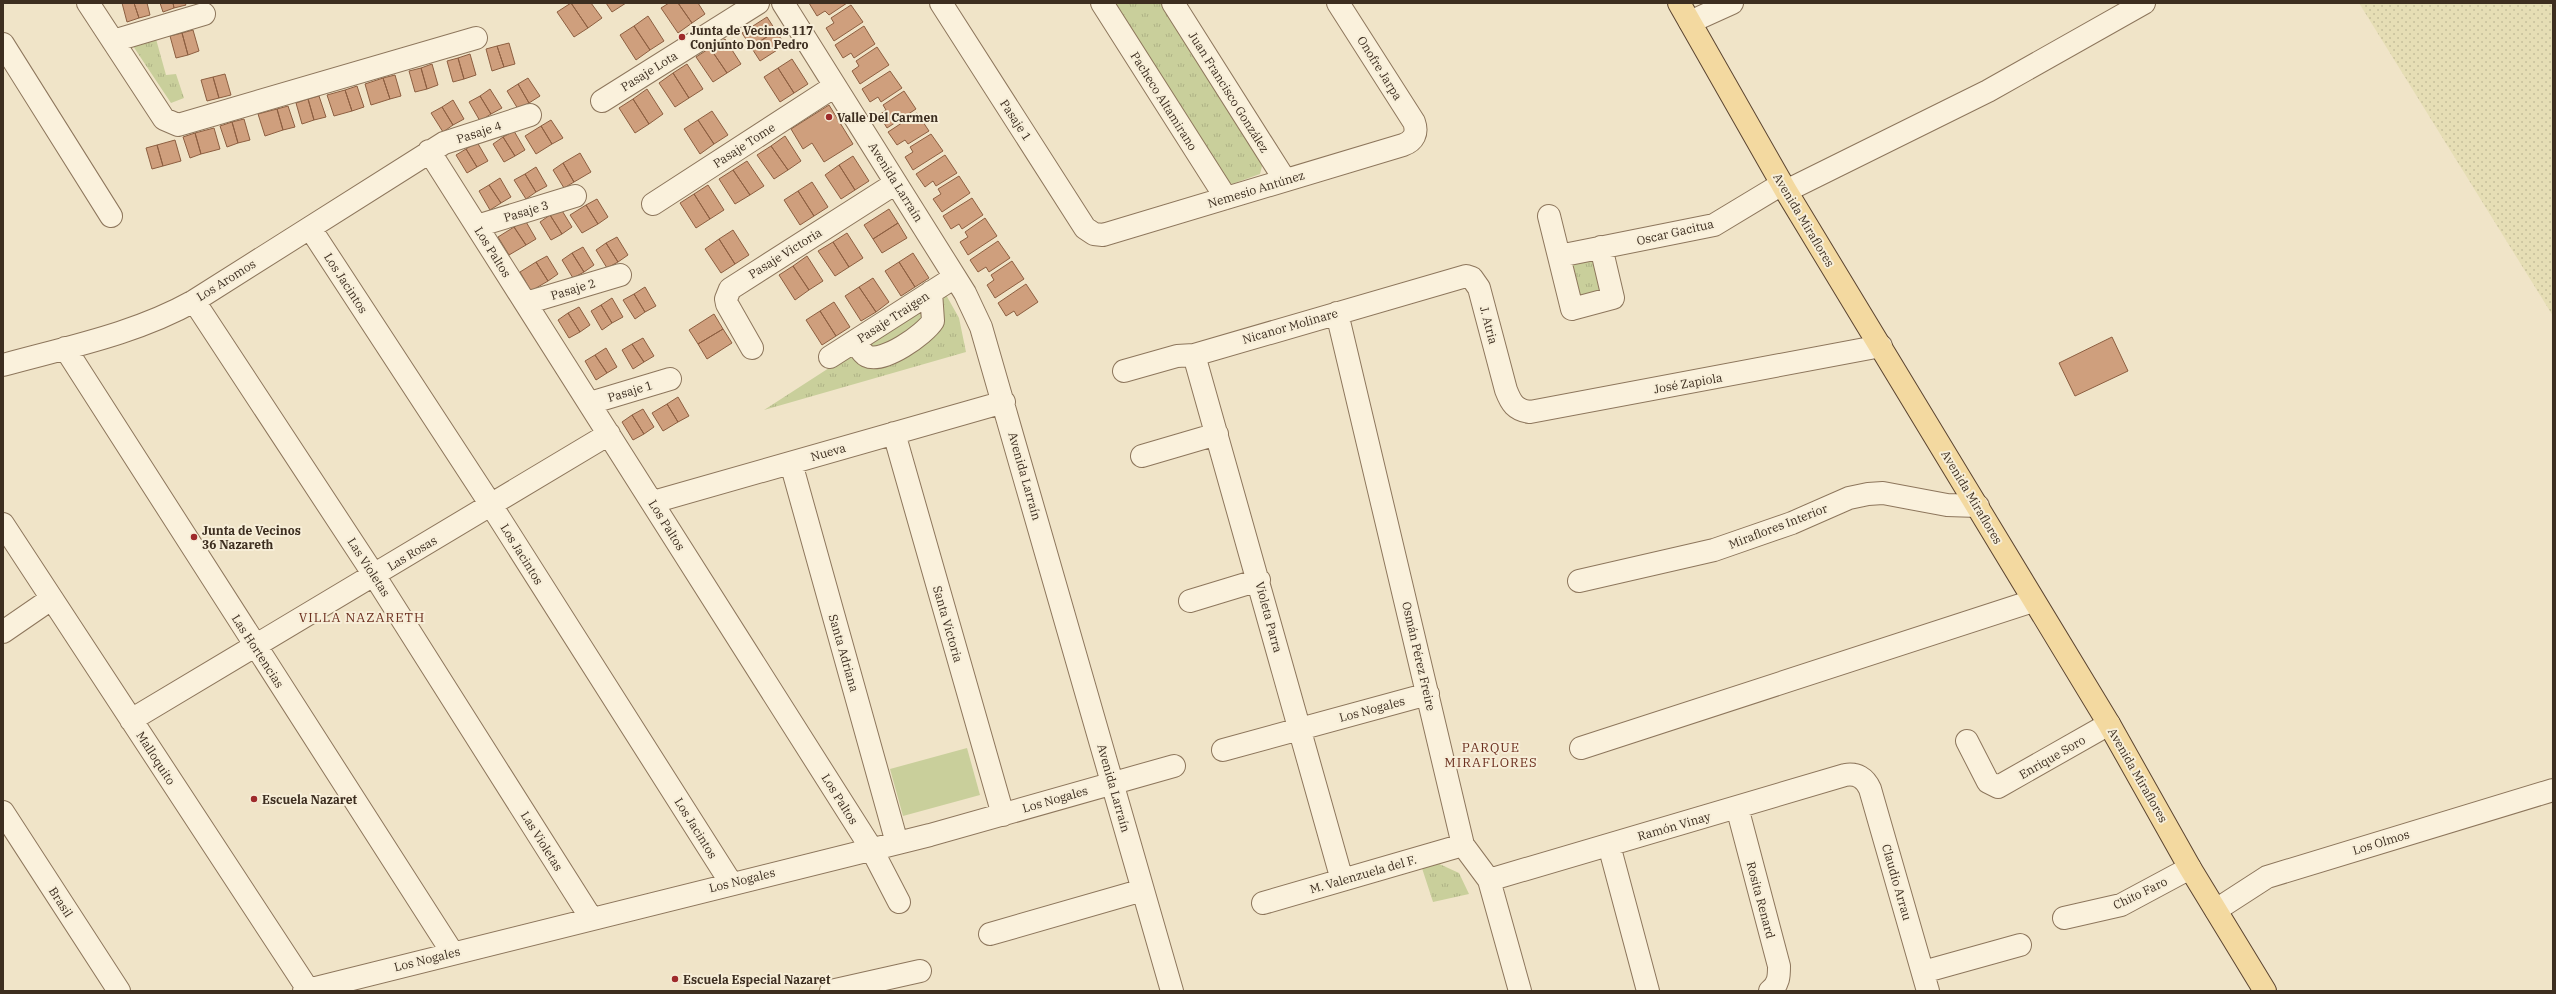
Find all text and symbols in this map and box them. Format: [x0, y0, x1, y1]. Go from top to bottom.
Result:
place label: Junta de Vecinos 117 Conjunto Don Pedro [690, 23, 813, 52]
street label: Juan Francisco González [1186, 29, 1272, 155]
marker: Junta de Vecinos 117 Conjunto Don Pedro [677, 32, 687, 42]
street label: Onofre Jarpa [1354, 33, 1406, 103]
street label: Pasaje Lota [618, 47, 680, 94]
street label: Pacheco Altamirano [1128, 49, 1201, 153]
street label: Pasaje 1 [997, 96, 1035, 144]
place label: Valle Del Carmen [837, 110, 938, 125]
marker: Valle Del Carmen [824, 112, 834, 122]
street label: Pasaje 4 [455, 118, 503, 146]
street label: Pasaje Tome [710, 119, 778, 171]
street label: Avenida Larraín [866, 139, 927, 225]
street label: Nemesio Antúnez [1206, 167, 1306, 211]
street label: Avenida Miraflores [1770, 170, 1838, 270]
street label: Pasaje 3 [502, 197, 550, 225]
street label: Oscar Gacitua [1635, 216, 1715, 248]
street label: Los Paltos [472, 224, 515, 280]
street label: Pasaje Victoria [746, 224, 825, 281]
street label: Los Jacintos [321, 250, 371, 316]
street label: Los Aromos [194, 256, 258, 304]
street label: Pasaje 2 [549, 275, 597, 303]
street label: Pasaje Traigen [854, 288, 932, 346]
street label: J. Atria [1477, 304, 1501, 346]
street label: Nicanor Molinare [1240, 305, 1340, 347]
street label: José Zapiola [1652, 370, 1724, 396]
street label: Pasaje 1 [606, 377, 654, 405]
street label: Avenida Larraín [1005, 430, 1045, 522]
street label: Nueva [809, 440, 848, 464]
street label: Avenida Miraflores [1938, 447, 2006, 547]
street label: Los Paltos [646, 497, 689, 553]
street label: Miraflores Interior [1727, 500, 1830, 552]
street label: Los Jacintos [497, 521, 547, 587]
place label: Junta de Vecinos 36 Nazareth [202, 523, 301, 552]
marker: Junta de Vecinos 36 Nazareth [189, 532, 199, 542]
street label: Las Rosas [384, 532, 440, 574]
street label: Las Violetas [344, 535, 394, 599]
street label: Violeta Parra [1252, 580, 1286, 655]
street label: Santa Victoria [930, 584, 966, 665]
street label: Osmán Pérez Freire [1399, 600, 1439, 712]
district label: VILLA NAZARETH [299, 609, 425, 626]
street label: Las Hortencias [229, 611, 287, 691]
street label: Santa Adriana [826, 612, 862, 694]
street label: Los Nogales [1337, 693, 1407, 725]
street label: Avenida Miraflores [2105, 725, 2171, 825]
street label: Malloquito [133, 729, 179, 788]
street label: Enrique Soro [2016, 732, 2088, 782]
district label: PARQUE MIRAFLORES [1444, 739, 1538, 771]
street label: Avenida Larraín [1094, 742, 1134, 834]
street label: Los Paltos [819, 771, 862, 827]
street label: Los Nogales [1020, 782, 1090, 816]
place label: Escuela Nazaret [262, 792, 357, 807]
marker: Escuela Nazaret [249, 794, 259, 804]
street label: Los Jacintos [671, 795, 721, 861]
street label: Las Violetas [518, 808, 566, 874]
street label: Ramón Vinay [1636, 808, 1713, 844]
street label: Los Olmos [2351, 826, 2411, 858]
street label: Claudio Arrau [1879, 842, 1915, 922]
street label: M. Valenzuela del F. [1308, 852, 1418, 896]
street label: Rosita Renard [1744, 860, 1778, 940]
street label: Los Nogales [707, 865, 777, 895]
street label: Chito Faro [2110, 873, 2170, 913]
street label: Brasil [46, 884, 77, 920]
street label: Los Nogales [392, 944, 462, 974]
place label: Escuela Especial Nazaret [683, 972, 831, 987]
marker: Escuela Especial Nazaret [670, 974, 680, 984]

